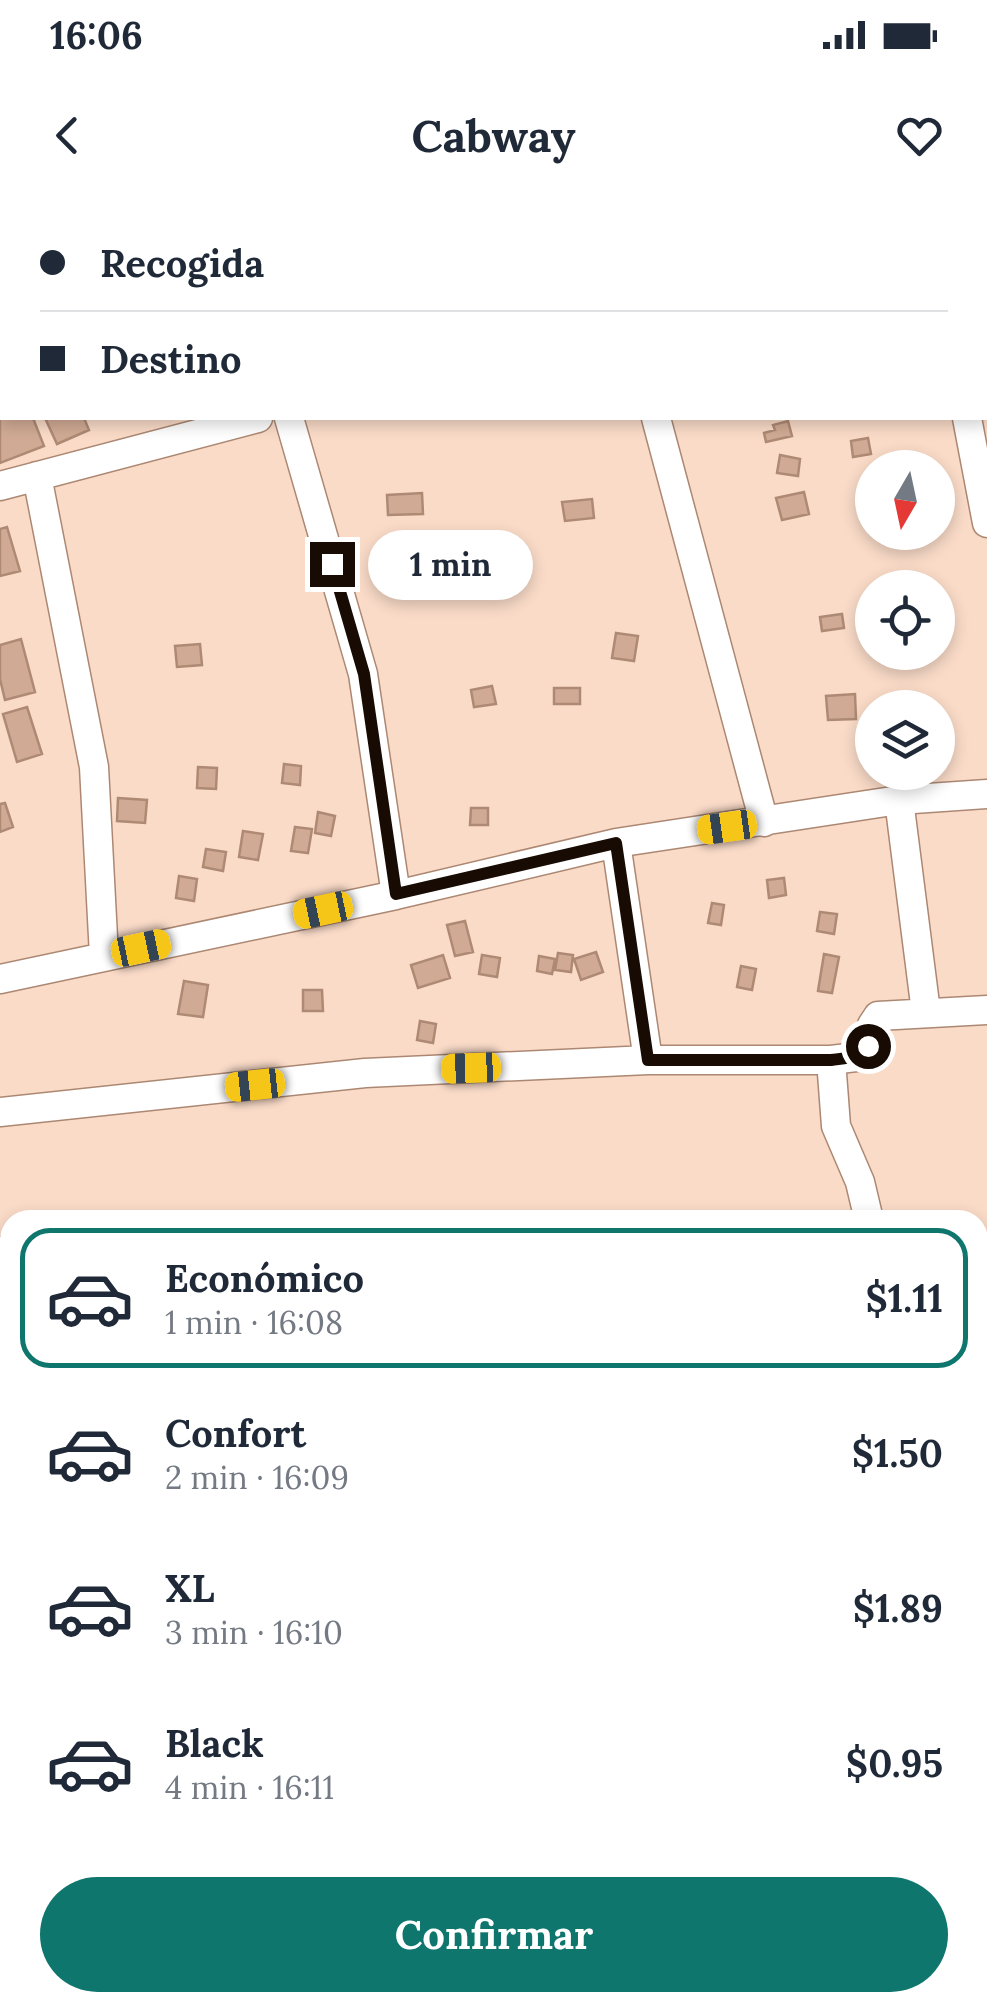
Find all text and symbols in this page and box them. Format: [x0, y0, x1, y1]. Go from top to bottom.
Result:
text: 16:06 [50, 11, 143, 59]
text: Cabway [411, 107, 576, 164]
icon: back [40, 108, 95, 163]
icon: heart [892, 108, 947, 163]
text: Recogida [100, 239, 264, 287]
text: Destino [100, 335, 242, 383]
north arrow [855, 450, 955, 550]
map controls [855, 450, 955, 790]
callout: 1 min [367, 529, 532, 599]
route end [310, 542, 355, 587]
text: 1 min [410, 544, 491, 585]
button: locate [855, 570, 955, 670]
button: layers [855, 690, 955, 790]
car [695, 808, 759, 846]
car [291, 889, 355, 931]
car [109, 927, 173, 969]
route start [846, 1024, 891, 1069]
car [440, 1052, 502, 1084]
car [224, 1067, 286, 1103]
icon: car [45, 1253, 135, 1343]
text: Económico [165, 1254, 364, 1302]
text: $1.11 [866, 1274, 943, 1322]
text: 1 min · 16:08 [165, 1302, 343, 1343]
icon: car [45, 1408, 135, 1498]
text: Confort [165, 1409, 306, 1457]
text: $1.50 [852, 1429, 943, 1477]
text: 2 min · 16:09 [165, 1457, 349, 1498]
icon: car [45, 1563, 135, 1653]
text: XL [165, 1564, 215, 1612]
text: $1.89 [853, 1584, 943, 1632]
text: 3 min · 16:10 [165, 1612, 343, 1653]
icon: car [45, 1718, 135, 1808]
text: Black [165, 1719, 264, 1767]
text: $0.95 [846, 1739, 943, 1787]
text: 4 min · 16:11 [165, 1767, 334, 1808]
button: Confirmar [40, 1877, 948, 1992]

